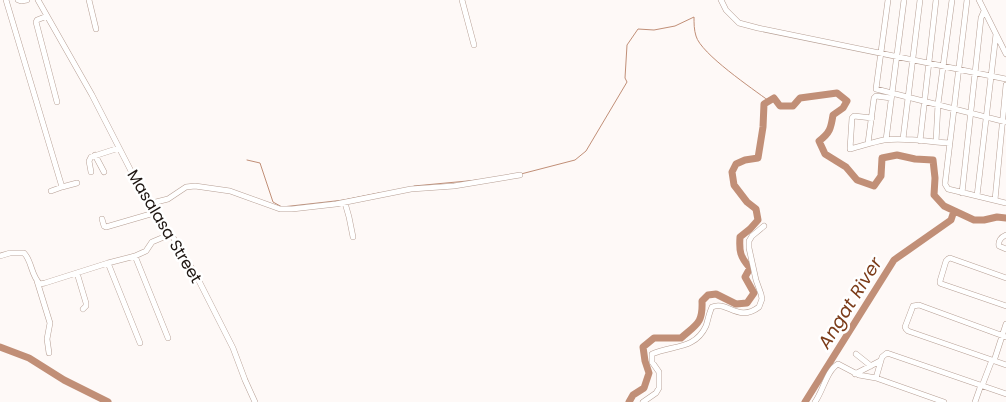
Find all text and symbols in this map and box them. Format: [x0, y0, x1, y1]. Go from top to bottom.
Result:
street label: Masalasa Street [122, 165, 208, 288]
water label: Angat River [811, 251, 888, 354]

